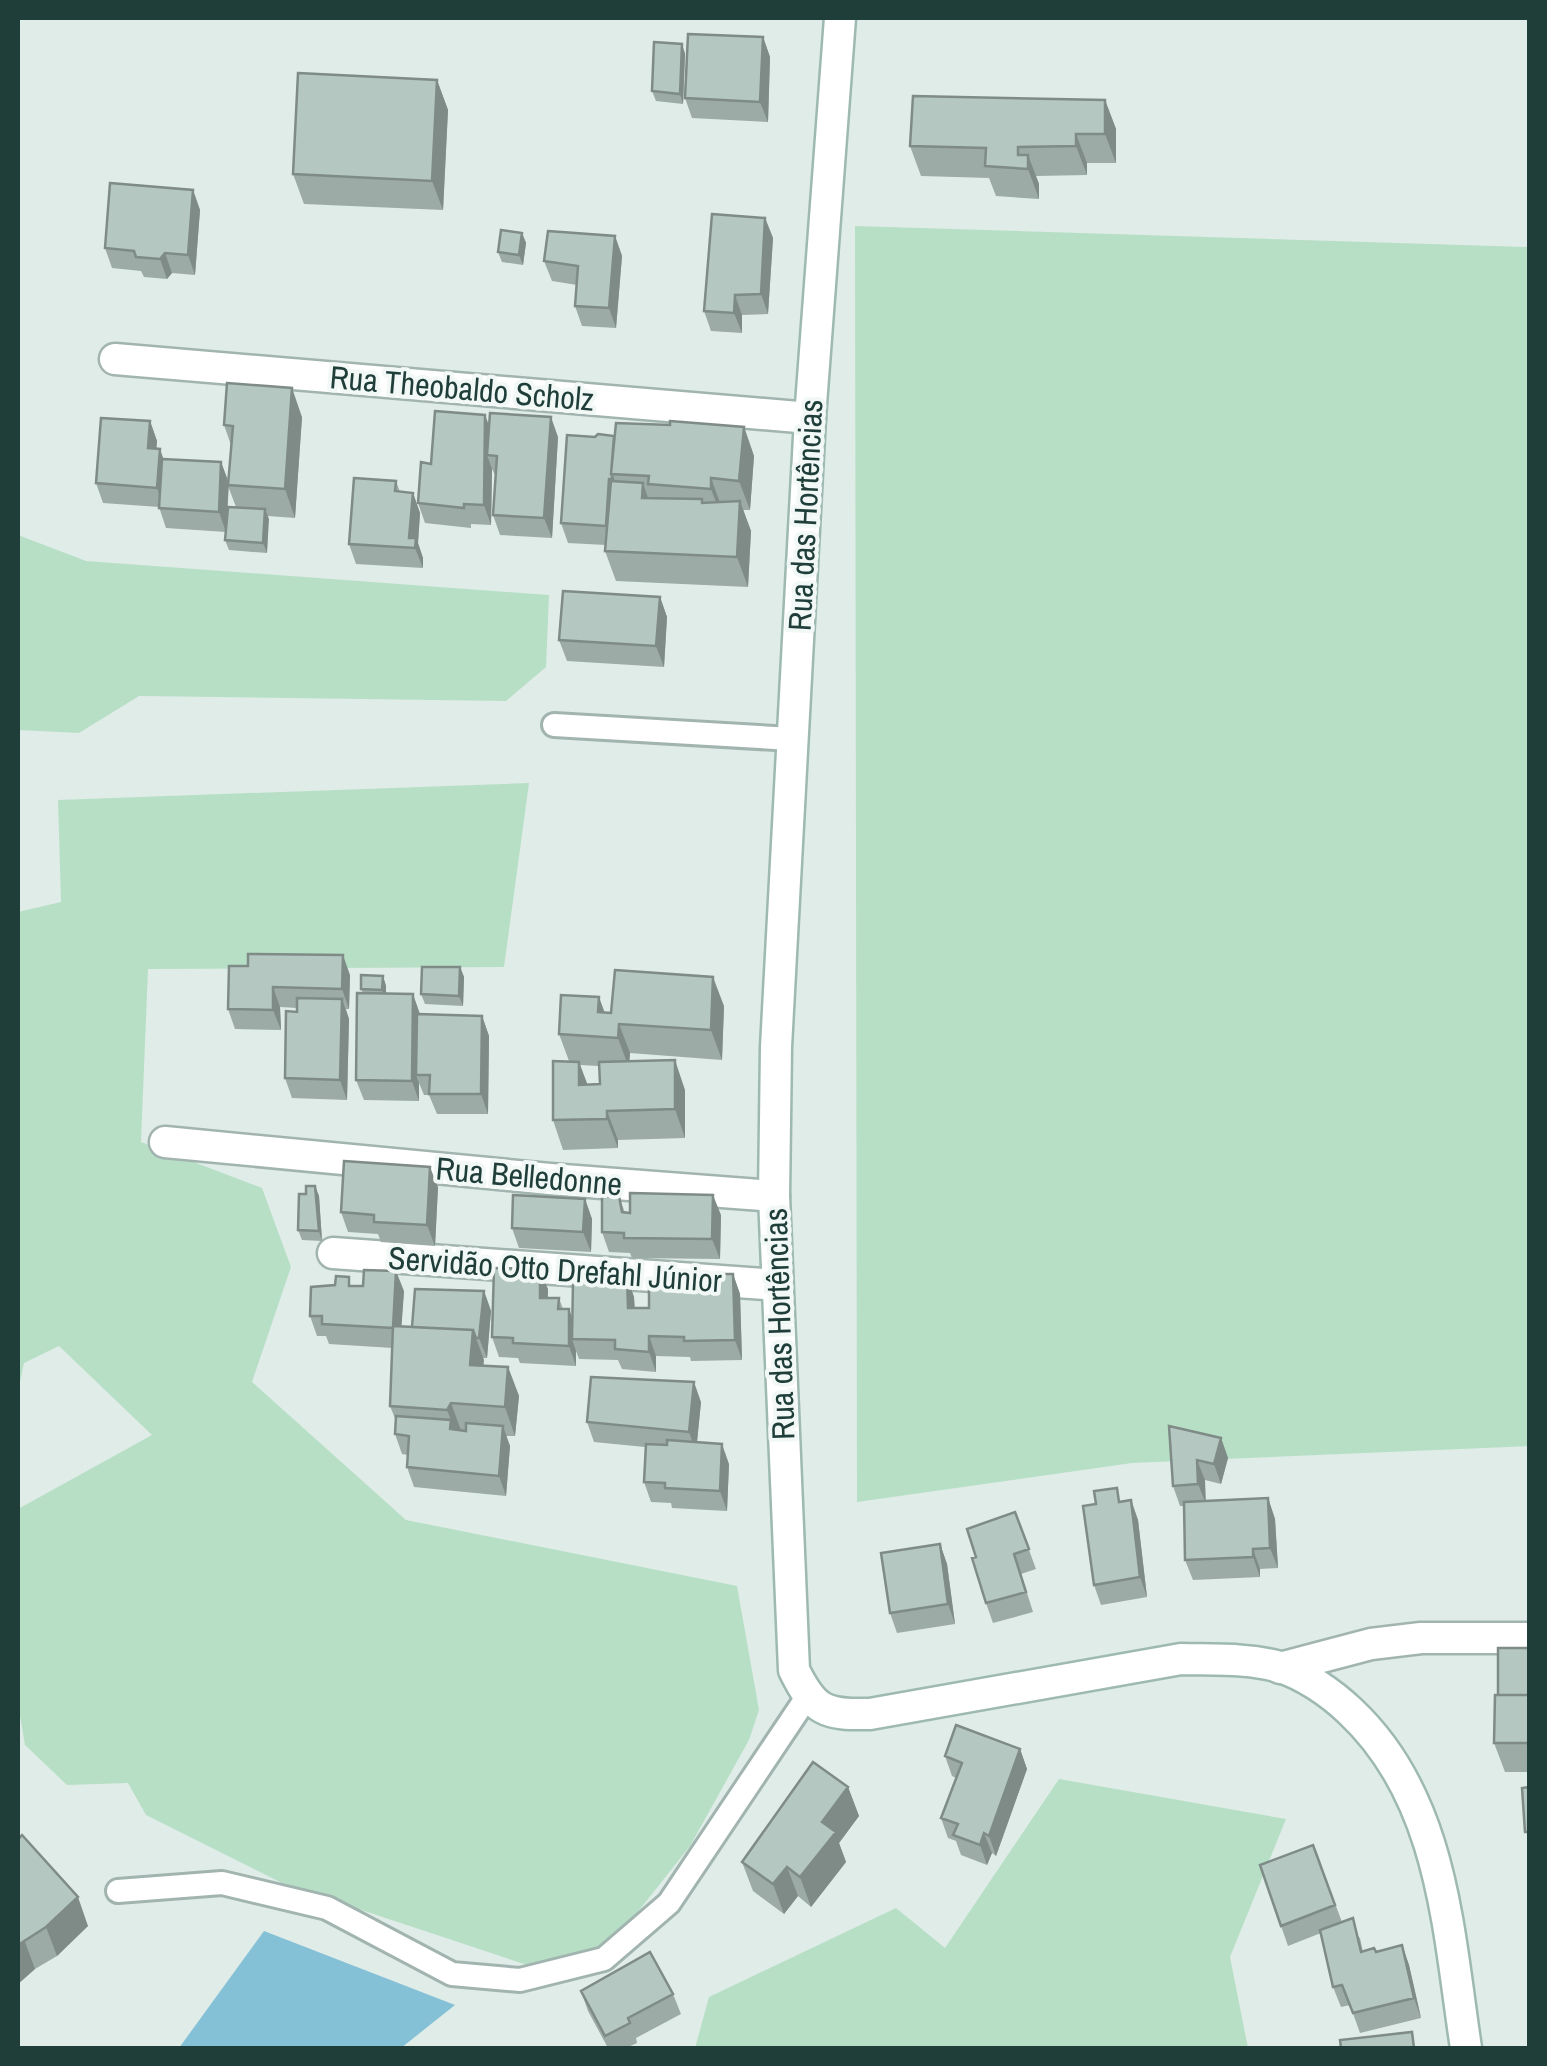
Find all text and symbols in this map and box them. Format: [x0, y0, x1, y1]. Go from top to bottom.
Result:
street label: Rua Theobaldo Scholz [328, 355, 596, 421]
street label: Rua das Hortências [777, 398, 833, 632]
street label: Rua Belledonne [434, 1146, 624, 1206]
street label: Rua das Hortências [753, 1207, 805, 1441]
street label: Servidão Otto Drefahl Júnior [387, 1236, 723, 1302]

